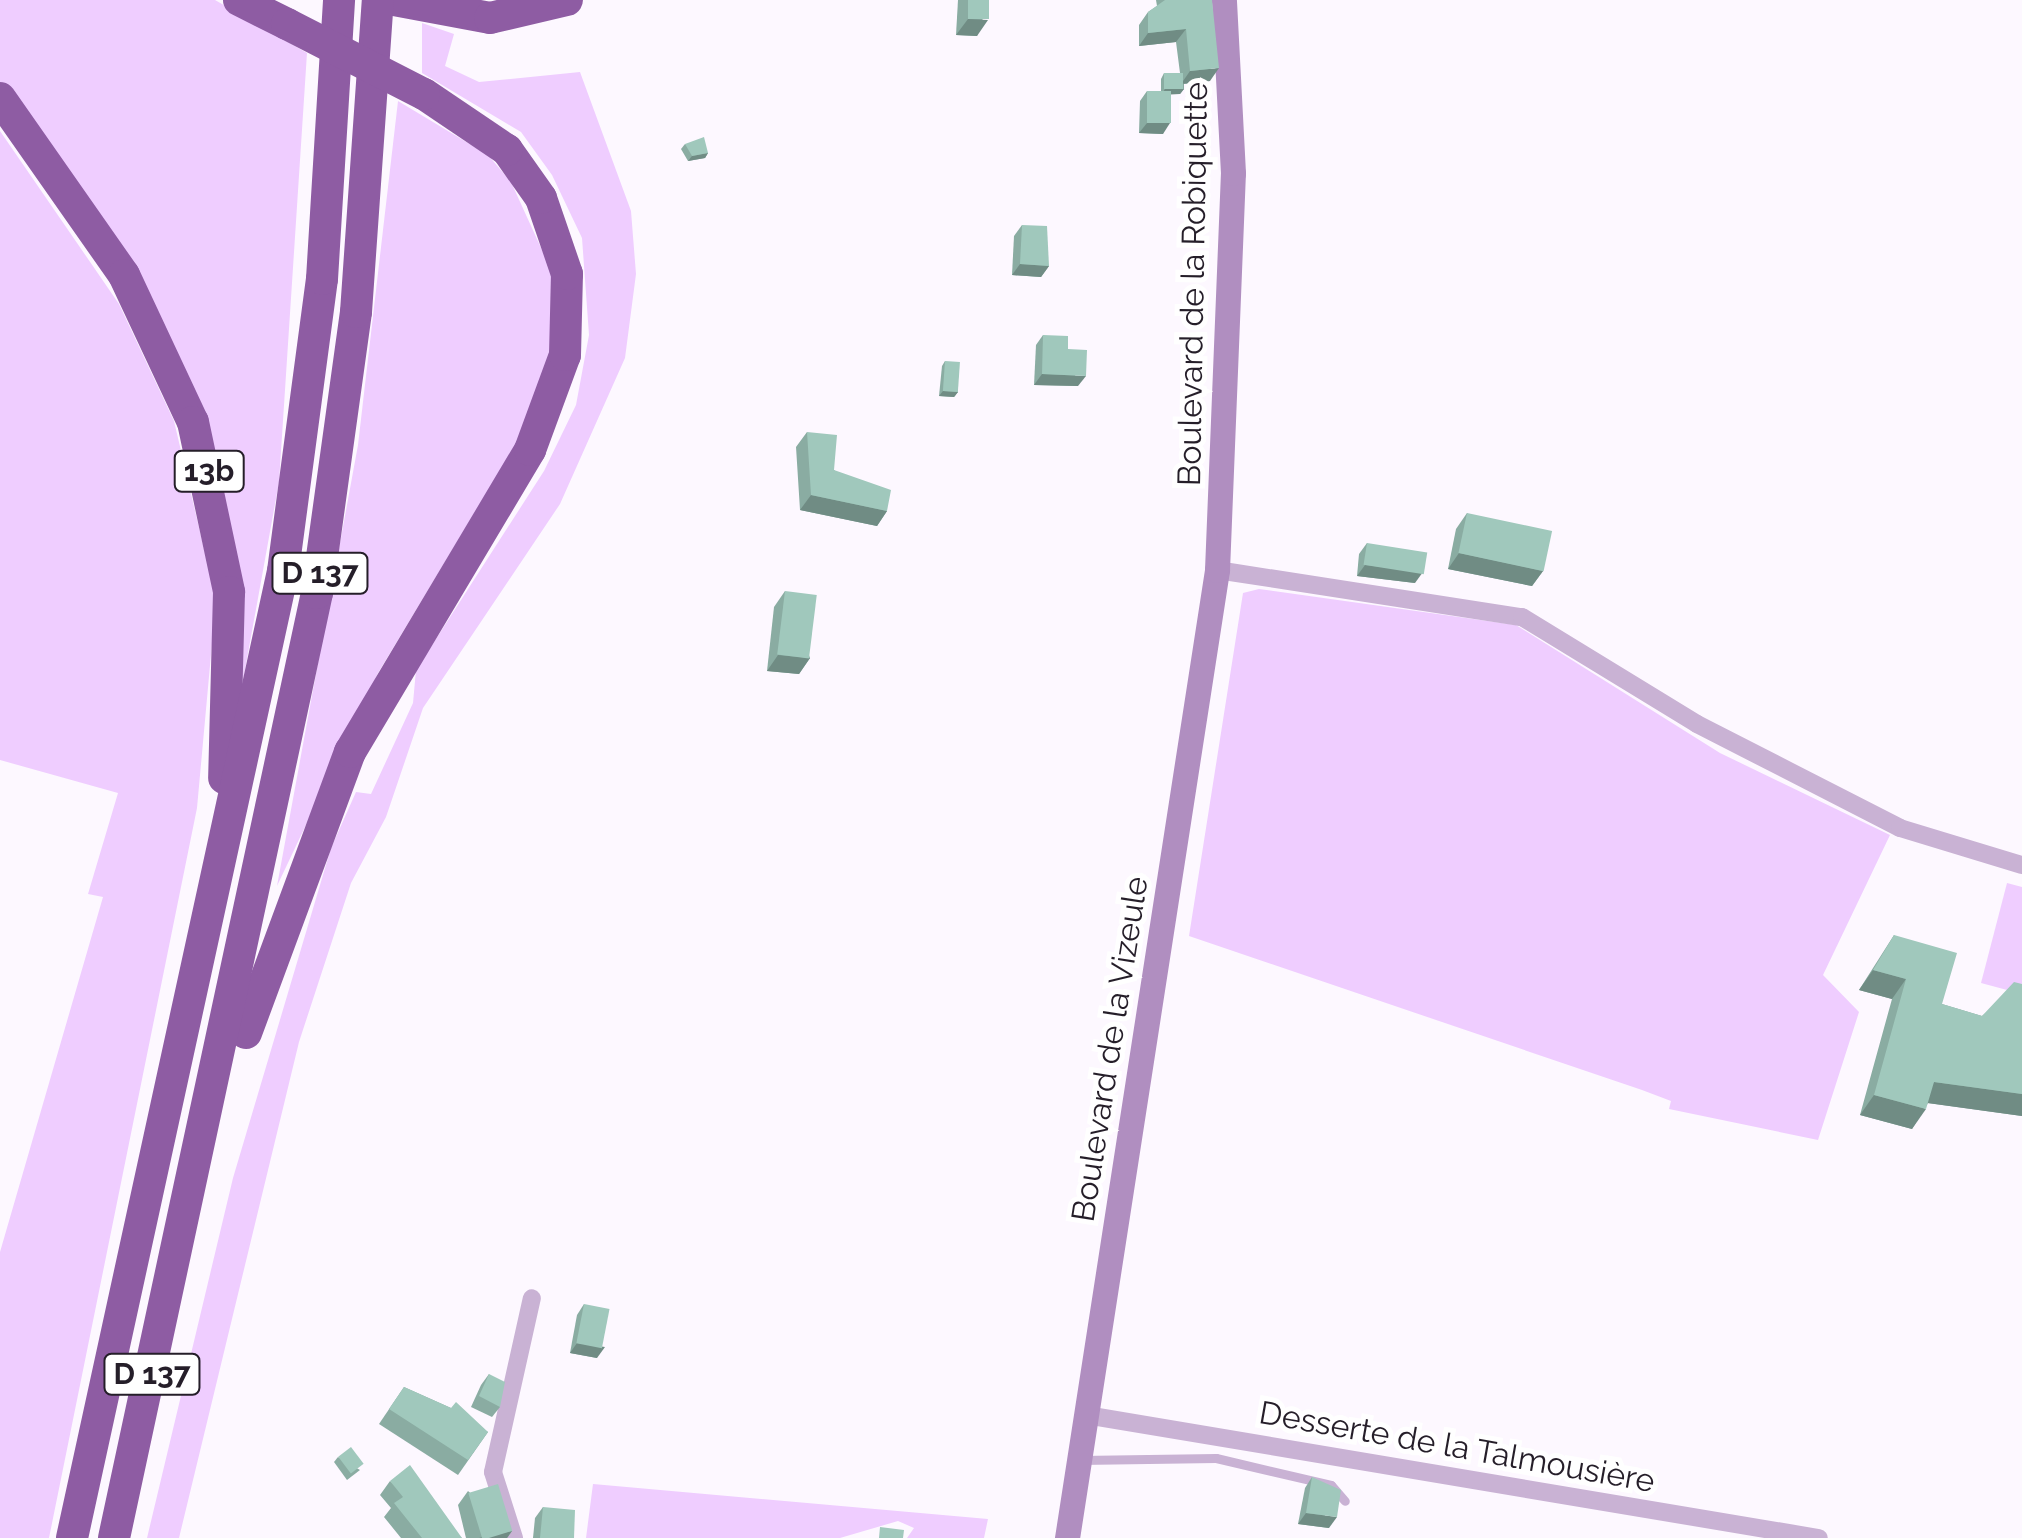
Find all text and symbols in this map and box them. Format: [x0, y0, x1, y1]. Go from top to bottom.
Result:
street label: Boulevard de la Robiquette [1170, 82, 1216, 486]
road number: 13b [172, 446, 246, 496]
road number: D 137 [270, 548, 370, 598]
street label: Boulevard de la Vizeule [1064, 873, 1156, 1225]
road number: D 137 [102, 1349, 202, 1399]
street label: Desserte de la Talmousière [1256, 1393, 1658, 1501]

